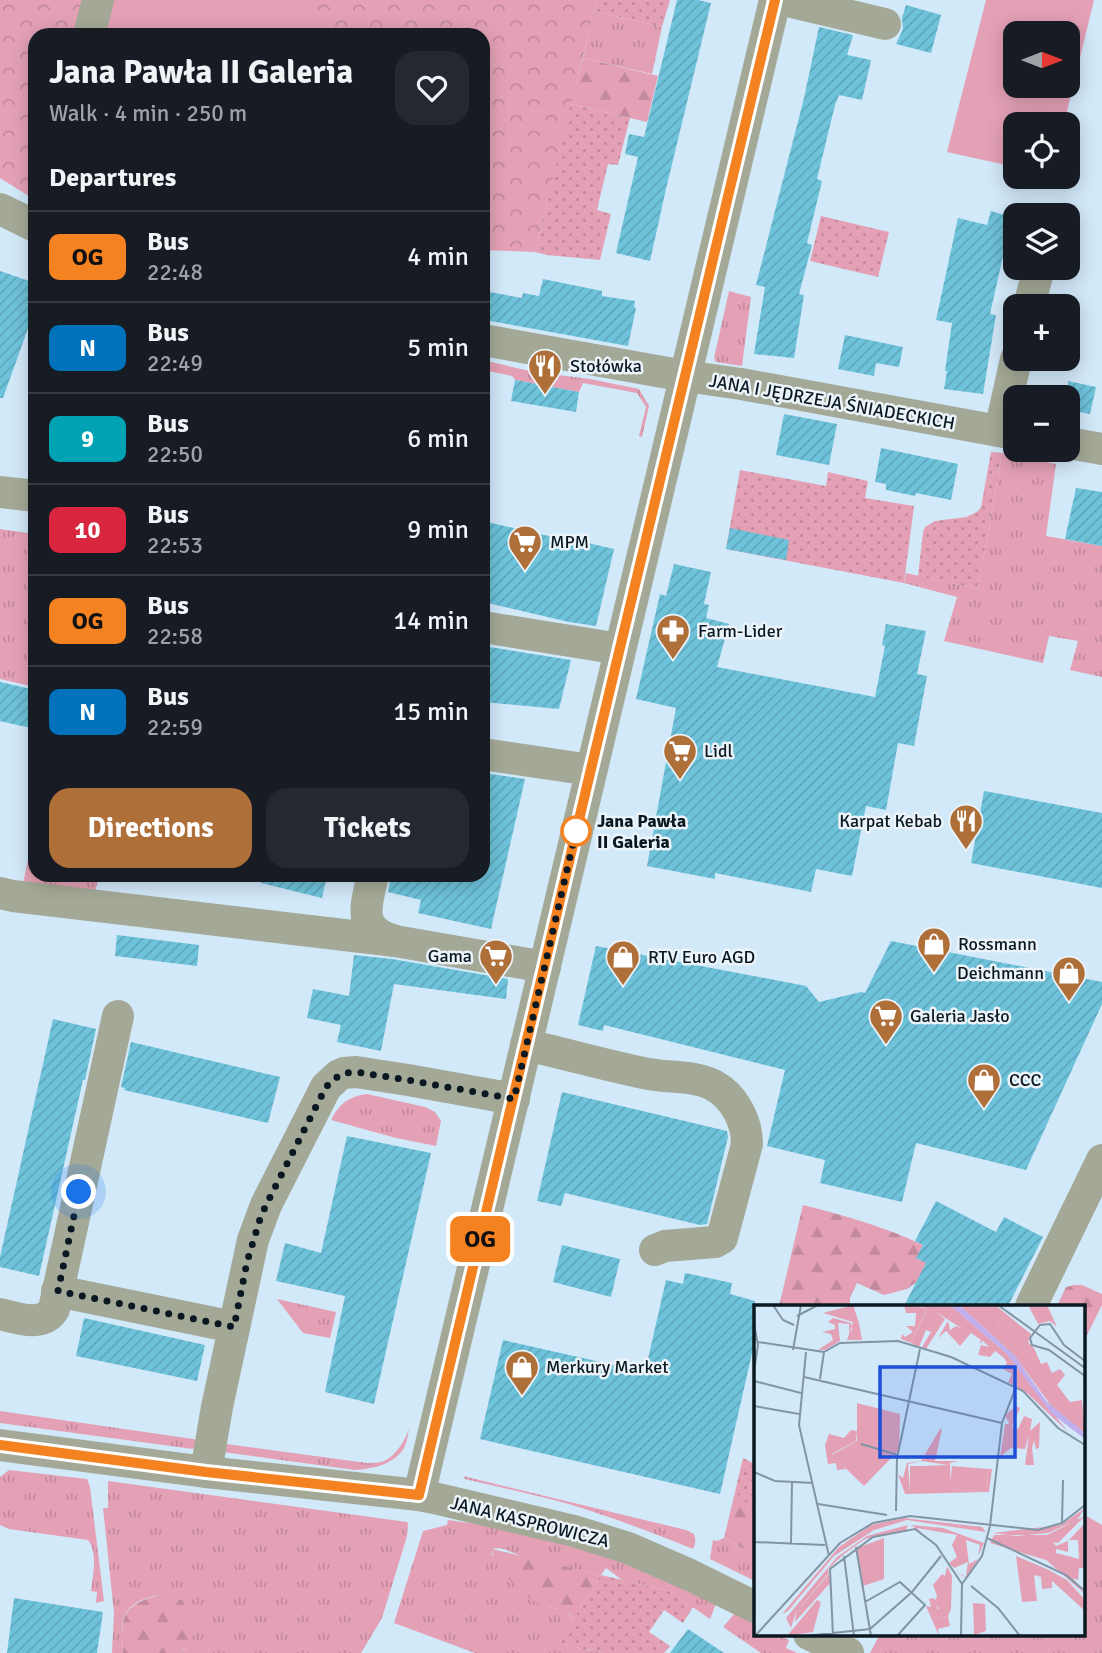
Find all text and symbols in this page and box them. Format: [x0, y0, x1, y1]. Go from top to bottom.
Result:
north arrow [1003, 21, 1080, 98]
map controls [1003, 21, 1080, 462]
button: heart [395, 51, 469, 125]
text: Jana Pawła II Galeria [49, 52, 353, 93]
text: Walk · 4 min · 250 m [49, 99, 247, 128]
button: locate [1003, 112, 1080, 189]
text: Departures [49, 162, 176, 194]
button: layers [1003, 203, 1080, 280]
text: Bus [147, 226, 189, 258]
text: 4 min [407, 241, 469, 273]
text: OG [72, 242, 103, 272]
text: 22:48 [147, 258, 203, 287]
button: + [1003, 294, 1080, 371]
text: Bus [147, 317, 189, 349]
text: 5 min [407, 332, 469, 364]
text: N [79, 333, 96, 363]
restaurant icon: Stołówka [526, 347, 564, 396]
text: 22:49 [147, 349, 203, 378]
place label: Stołówka [570, 355, 642, 377]
street label: JANA I JĘDRZEJA ŚNIADECKICH [707, 370, 957, 434]
button: − [1003, 385, 1080, 462]
text: Bus [147, 408, 189, 440]
text: 6 min [407, 423, 469, 455]
text: 9 [81, 424, 94, 454]
text: 22:50 [147, 440, 203, 469]
text: Bus [147, 499, 189, 531]
text: 9 min [407, 514, 469, 546]
text: 10 [75, 515, 100, 545]
supermarket icon: MPM [506, 523, 544, 572]
text: 22:53 [147, 531, 203, 560]
place label: MPM [550, 531, 589, 553]
text: Bus [147, 590, 189, 622]
text: 14 min [393, 605, 469, 637]
text: OG [72, 606, 103, 636]
pharmacy icon: Farm-Lider [654, 612, 692, 661]
place label: Farm-Lider [698, 620, 783, 642]
text: 22:58 [147, 622, 203, 651]
text: Bus [147, 681, 189, 713]
text: 15 min [393, 696, 469, 728]
text: N [79, 697, 96, 727]
text: 22:59 [147, 713, 203, 742]
supermarket icon: Lidl [661, 732, 699, 781]
place label: Lidl [704, 740, 733, 762]
button: Directions [49, 788, 252, 868]
button: Tickets [266, 788, 469, 868]
restaurant icon: Karpat Kebab [947, 802, 985, 851]
place label: Jana Pawła II Galeria [597, 810, 686, 853]
place label: Karpat Kebab [839, 810, 942, 832]
marker: Jana Pawła II Galeria [561, 816, 591, 846]
shop icon: Rossmann [915, 925, 953, 974]
place label: Rossmann [958, 933, 1037, 955]
supermarket icon: Gama [477, 937, 515, 986]
shop icon: RTV Euro AGD [604, 938, 642, 987]
place label: Gama [428, 945, 472, 967]
place label: RTV Euro AGD [648, 946, 755, 968]
shop icon: Deichmann [1050, 954, 1088, 1003]
place label: Deichmann [957, 962, 1044, 984]
supermarket icon: Galeria Jasło [867, 997, 905, 1046]
place label: Galeria Jasło [910, 1005, 1010, 1027]
shop icon: CCC [965, 1061, 1003, 1110]
place label: CCC [1009, 1069, 1041, 1091]
your location [61, 1174, 96, 1209]
line badge: OG [448, 1216, 512, 1262]
text: OG [464, 1224, 496, 1254]
inset map [754, 1305, 1084, 1636]
shop icon: Merkury Market [503, 1348, 541, 1397]
place label: Merkury Market [546, 1356, 668, 1378]
street label: JANA KASPROWICZA [448, 1492, 612, 1552]

